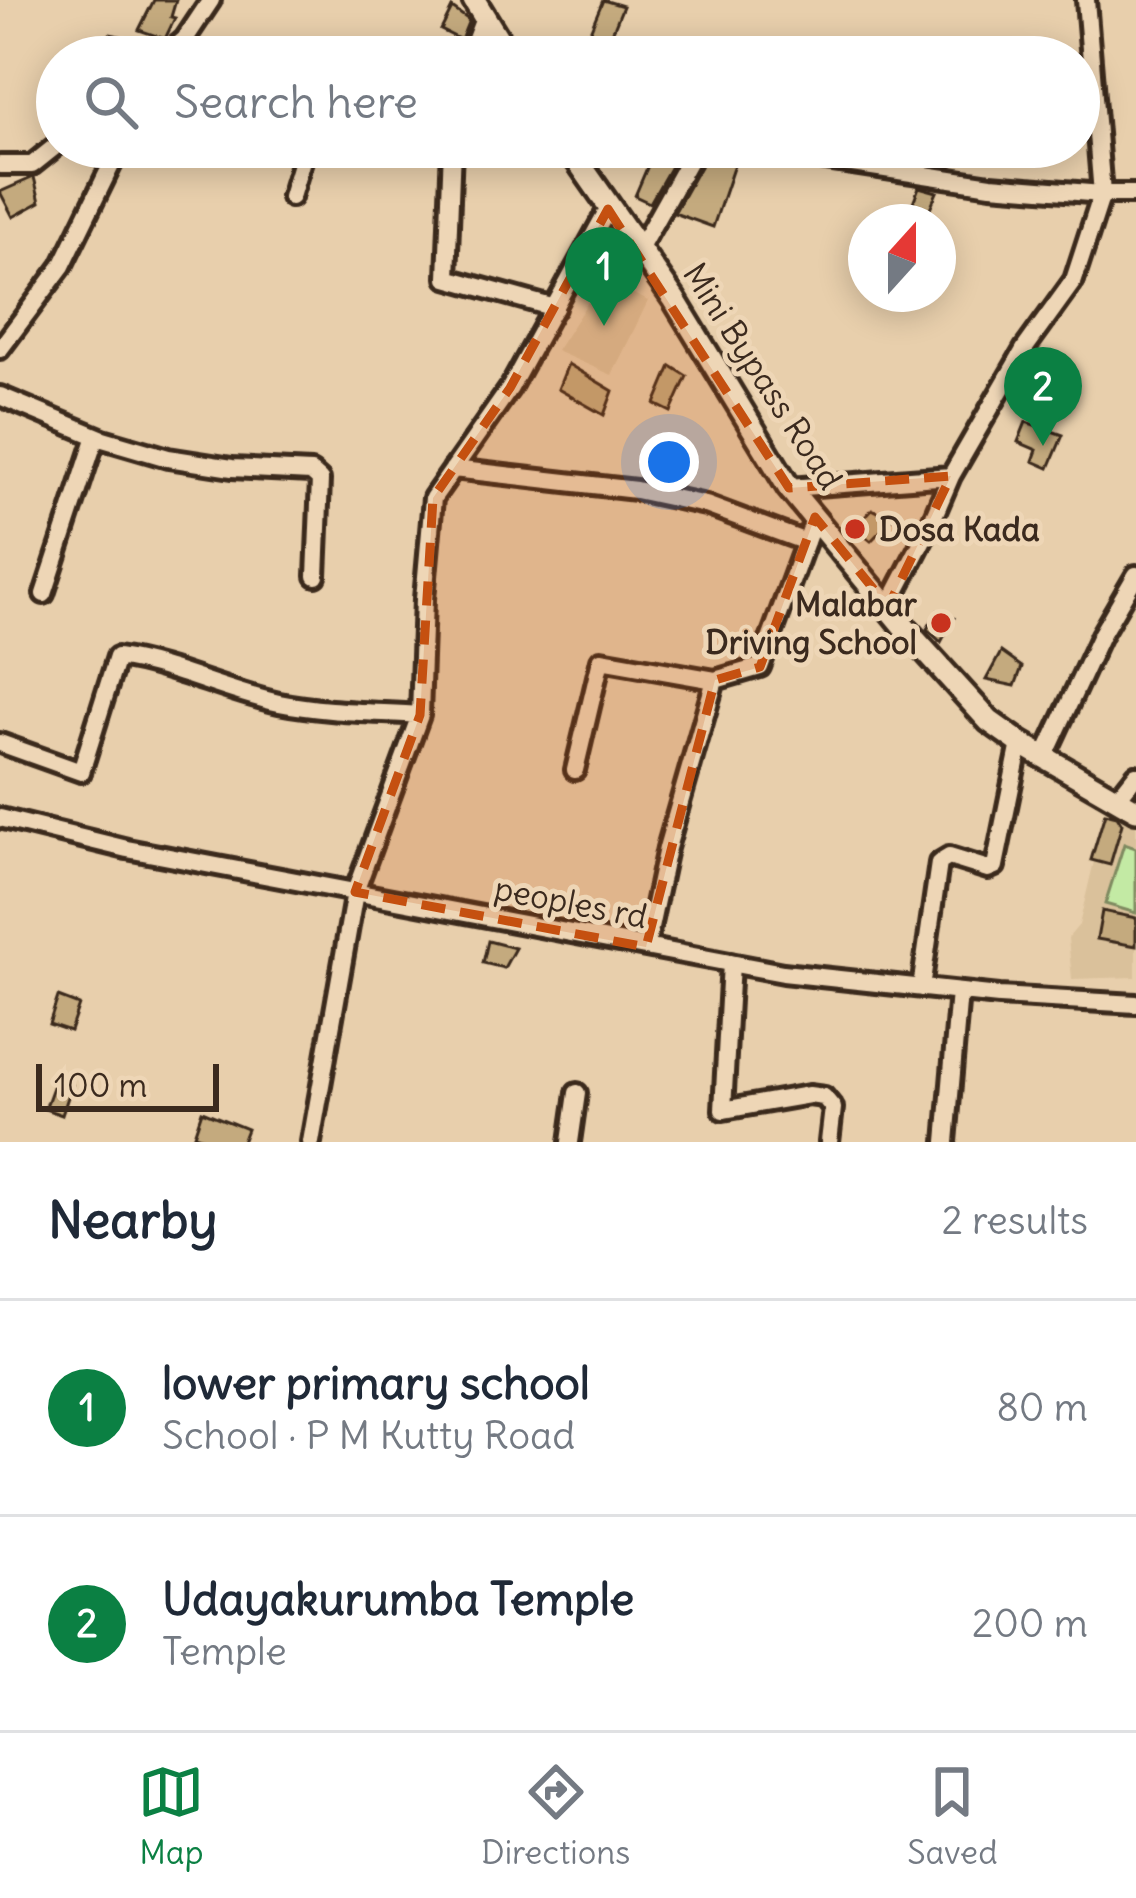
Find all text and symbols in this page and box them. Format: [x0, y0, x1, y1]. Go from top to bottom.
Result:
search box [36, 36, 1100, 168]
icon: search [78, 69, 144, 135]
text: Search here [174, 74, 418, 130]
north arrow [848, 204, 956, 312]
pin: 1 [565, 227, 643, 326]
street label: Mini Bypass Road [674, 255, 852, 497]
pin: 2 [1004, 347, 1082, 446]
your location [639, 432, 699, 492]
place label: Dosa Kada [879, 508, 1040, 550]
marker: Dosa Kada [842, 516, 868, 542]
place label: Malabar Driving School [705, 583, 918, 663]
marker: Malabar Driving School [928, 610, 954, 636]
street label: peoples rd [491, 867, 651, 937]
scale bar [36, 1058, 219, 1111]
text: 100 m [54, 1064, 147, 1106]
text: Nearby [48, 1188, 217, 1252]
text: 2 results [941, 1196, 1088, 1245]
text: lower primary school [162, 1355, 590, 1411]
text: 1 [79, 1383, 95, 1432]
text: 80 m [996, 1383, 1088, 1432]
text: School · P M Kutty Road [162, 1411, 575, 1460]
text: Udayakurumba Temple [162, 1571, 634, 1627]
text: 2 [76, 1599, 98, 1648]
text: 200 m [972, 1599, 1088, 1648]
text: Temple [162, 1627, 287, 1676]
tab: Map [138, 1759, 204, 1873]
tab: Directions [481, 1759, 630, 1873]
tab: Saved [907, 1759, 998, 1873]

